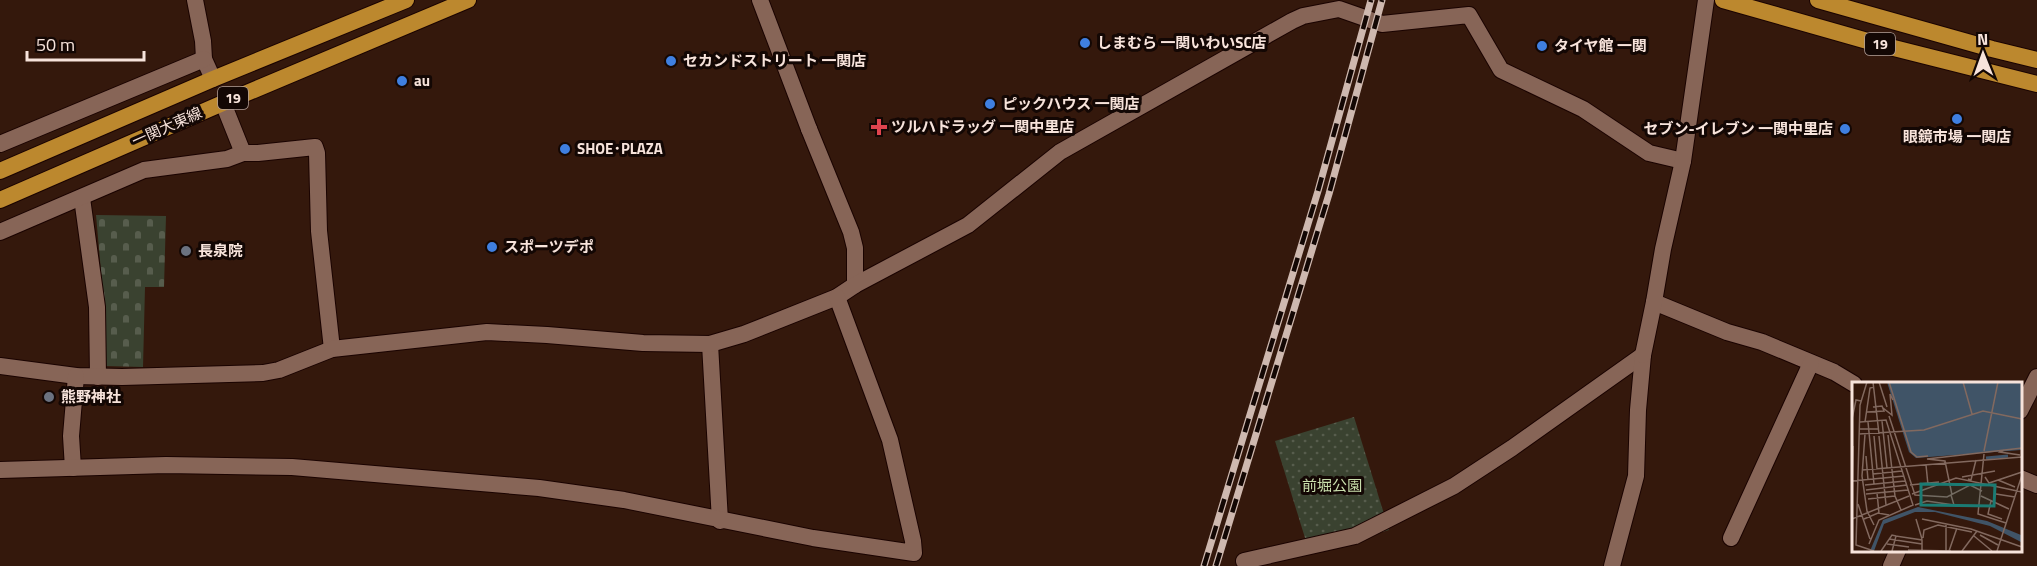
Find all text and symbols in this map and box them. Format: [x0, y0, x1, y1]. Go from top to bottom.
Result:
scale bar [27, 24, 144, 62]
north arrow [1953, 24, 2013, 84]
text: N [1977, 27, 1988, 51]
text: 50 m [36, 31, 75, 58]
place label: しまむら 一関いわいSC店 [1097, 31, 1267, 54]
road number: 19 [1865, 33, 1895, 55]
place label: タイヤ館 一関 [1554, 34, 1647, 57]
marker: しまむら 一関いわいSC店 [1078, 36, 1092, 50]
marker: タイヤ館 一関 [1535, 39, 1549, 53]
place label: セカンドストリート 一関店 [683, 49, 866, 72]
marker: セカンドストリート 一関店 [664, 54, 678, 68]
place label: au [414, 69, 430, 92]
marker: au [395, 74, 409, 88]
road number: 19 [218, 87, 248, 109]
place label: ピックハウス 一関店 [1002, 92, 1140, 115]
marker: ピックハウス 一関店 [983, 97, 997, 111]
street label: 一関大東線 [128, 101, 206, 152]
marker: 眼鏡市場 一関店 [1950, 112, 1964, 126]
place label: ツルハドラッグ 一関中里店 [891, 115, 1074, 138]
place label: セブン-イレブン 一関中里店 [1644, 117, 1833, 140]
marker: ツルハドラッグ 一関中里店 [872, 120, 886, 134]
marker: セブン-イレブン 一関中里店 [1838, 122, 1852, 136]
place label: 眼鏡市場 一関店 [1903, 125, 2011, 148]
place label: SHOE･PLAZA [577, 137, 663, 160]
marker: SHOE･PLAZA [558, 142, 572, 156]
place label: スポーツデポ [504, 235, 594, 258]
place label: 長泉院 [198, 239, 243, 262]
marker: スポーツデポ [485, 240, 499, 254]
marker: 長泉院 [179, 244, 193, 258]
inset map [1852, 382, 2022, 551]
place label: 熊野神社 [61, 385, 121, 408]
marker: 熊野神社 [42, 390, 56, 404]
park label: 前堀公園 [1302, 474, 1362, 497]

